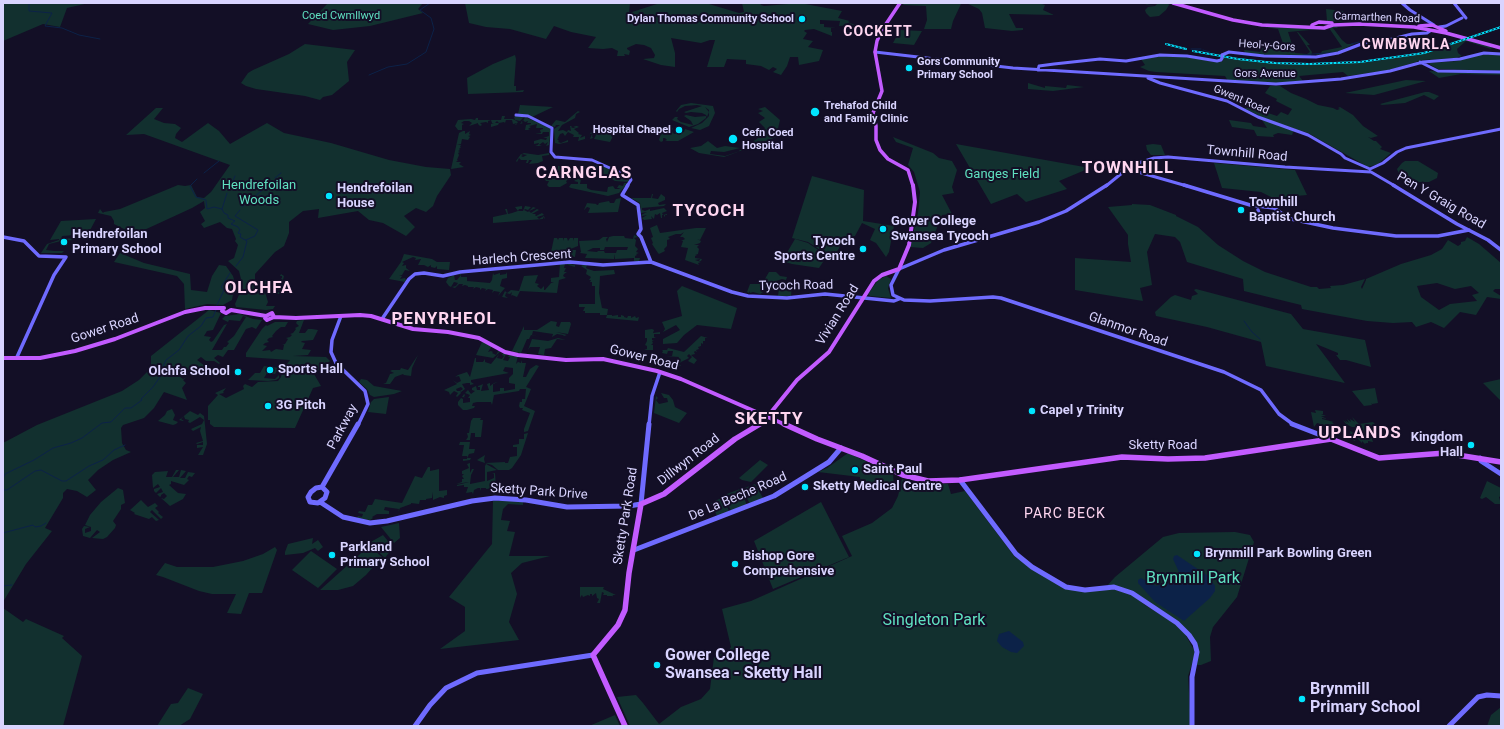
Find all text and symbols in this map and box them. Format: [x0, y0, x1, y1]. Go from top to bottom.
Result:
park label: Coed Cwmllwyd [302, 9, 380, 23]
street label: Carmarthen Road [1334, 10, 1420, 26]
place label: Dylan Thomas Community School [627, 12, 794, 26]
marker: Dylan Thomas Community School [797, 14, 807, 24]
district label: COCKETT [843, 24, 913, 40]
street label: Heol-y-Gors [1238, 37, 1296, 55]
district label: CWMBWRLA [1362, 37, 1450, 53]
place label: Gors Community Primary School [917, 55, 1000, 81]
marker: Gors Community Primary School [904, 63, 914, 73]
street label: Gors Avenue [1234, 67, 1296, 81]
street label: Gwent Road [1211, 82, 1271, 118]
place label: Trehafod Child and Family Clinic [824, 99, 908, 125]
marker: Trehafod Child and Family Clinic [809, 106, 821, 118]
place label: Hospital Chapel [593, 123, 671, 137]
marker: Hospital Chapel [674, 125, 684, 135]
place label: Cefn Coed Hospital [742, 126, 794, 152]
marker: Cefn Coed Hospital [727, 133, 739, 145]
street label: Townhill Road [1206, 143, 1288, 165]
district label: TOWNHILL [1082, 159, 1174, 179]
district label: CARNGLAS [536, 164, 632, 184]
park label: Ganges Field [965, 167, 1039, 183]
street label: Pen Y Graig Road [1394, 169, 1488, 233]
park label: Hendrefoilan Woods [222, 178, 296, 209]
place label: Hendrefoilan House [337, 181, 413, 212]
marker: Hendrefoilan House [324, 191, 334, 201]
place label: Townhill Baptist Church [1249, 195, 1335, 226]
district label: TYCOCH [673, 202, 745, 222]
marker: Townhill Baptist Church [1236, 205, 1246, 215]
place label: Gower College Swansea Tycoch [891, 214, 989, 245]
marker: Gower College Swansea Tycoch [878, 224, 888, 234]
place label: Hendrefoilan Primary School [72, 227, 162, 258]
place label: Tycoch Sports Centre [774, 234, 855, 265]
marker: Hendrefoilan Primary School [59, 237, 69, 247]
marker: Tycoch Sports Centre [858, 244, 868, 254]
street label: Harlech Crescent [472, 247, 572, 269]
street label: Tycoch Road [759, 278, 833, 294]
district label: OLCHFA [225, 279, 293, 299]
street label: Vivian Road [813, 282, 863, 348]
street label: Glanmor Road [1086, 309, 1170, 351]
district label: PENYRHEOL [391, 310, 497, 330]
street label: Gower Road [69, 311, 141, 347]
street label: Gower Road [608, 342, 680, 374]
place label: Sports Hall [278, 362, 343, 378]
place label: Olchfa School [149, 364, 230, 380]
marker: Sports Hall [265, 365, 275, 375]
marker: Olchfa School [233, 367, 243, 377]
place label: 3G Pitch [276, 398, 326, 414]
marker: 3G Pitch [263, 401, 273, 411]
street label: Parkway [325, 402, 361, 452]
place label: Capel y Trinity [1040, 403, 1124, 419]
marker: Capel y Trinity [1027, 406, 1037, 416]
district label: SKETTY [735, 410, 803, 430]
district label: UPLANDS [1318, 424, 1402, 444]
place label: Kingdom Hall [1411, 430, 1463, 461]
street label: Dillwyn Road [655, 431, 723, 489]
street label: Sketty Road [1129, 438, 1197, 454]
marker: Kingdom Hall [1466, 440, 1476, 450]
place label: Saint Paul [863, 462, 922, 478]
marker: Saint Paul [850, 465, 860, 475]
street label: Sketty Park Road [611, 466, 641, 566]
street label: De La Beche Road [687, 469, 789, 525]
place label: Sketty Medical Centre [813, 479, 942, 495]
street label: Sketty Park Drive [490, 481, 588, 503]
marker: Sketty Medical Centre [800, 482, 810, 492]
district label: PARC BECK [1024, 506, 1106, 522]
place label: Parkland Primary School [340, 540, 430, 571]
place label: Brynmill Park Bowling Green [1205, 546, 1372, 562]
place label: Bishop Gore Comprehensive [743, 549, 834, 580]
marker: Brynmill Park Bowling Green [1192, 549, 1202, 559]
marker: Parkland Primary School [327, 550, 337, 560]
marker: Bishop Gore Comprehensive [730, 559, 740, 569]
park label: Brynmill Park [1146, 569, 1240, 589]
park label: Singleton Park [883, 611, 985, 631]
place label: Gower College Swansea - Sketty Hall [665, 646, 822, 684]
marker: Gower College Swansea - Sketty Hall [652, 660, 662, 670]
place label: Brynmill Primary School [1310, 680, 1420, 718]
marker: Brynmill Primary School [1297, 694, 1307, 704]

